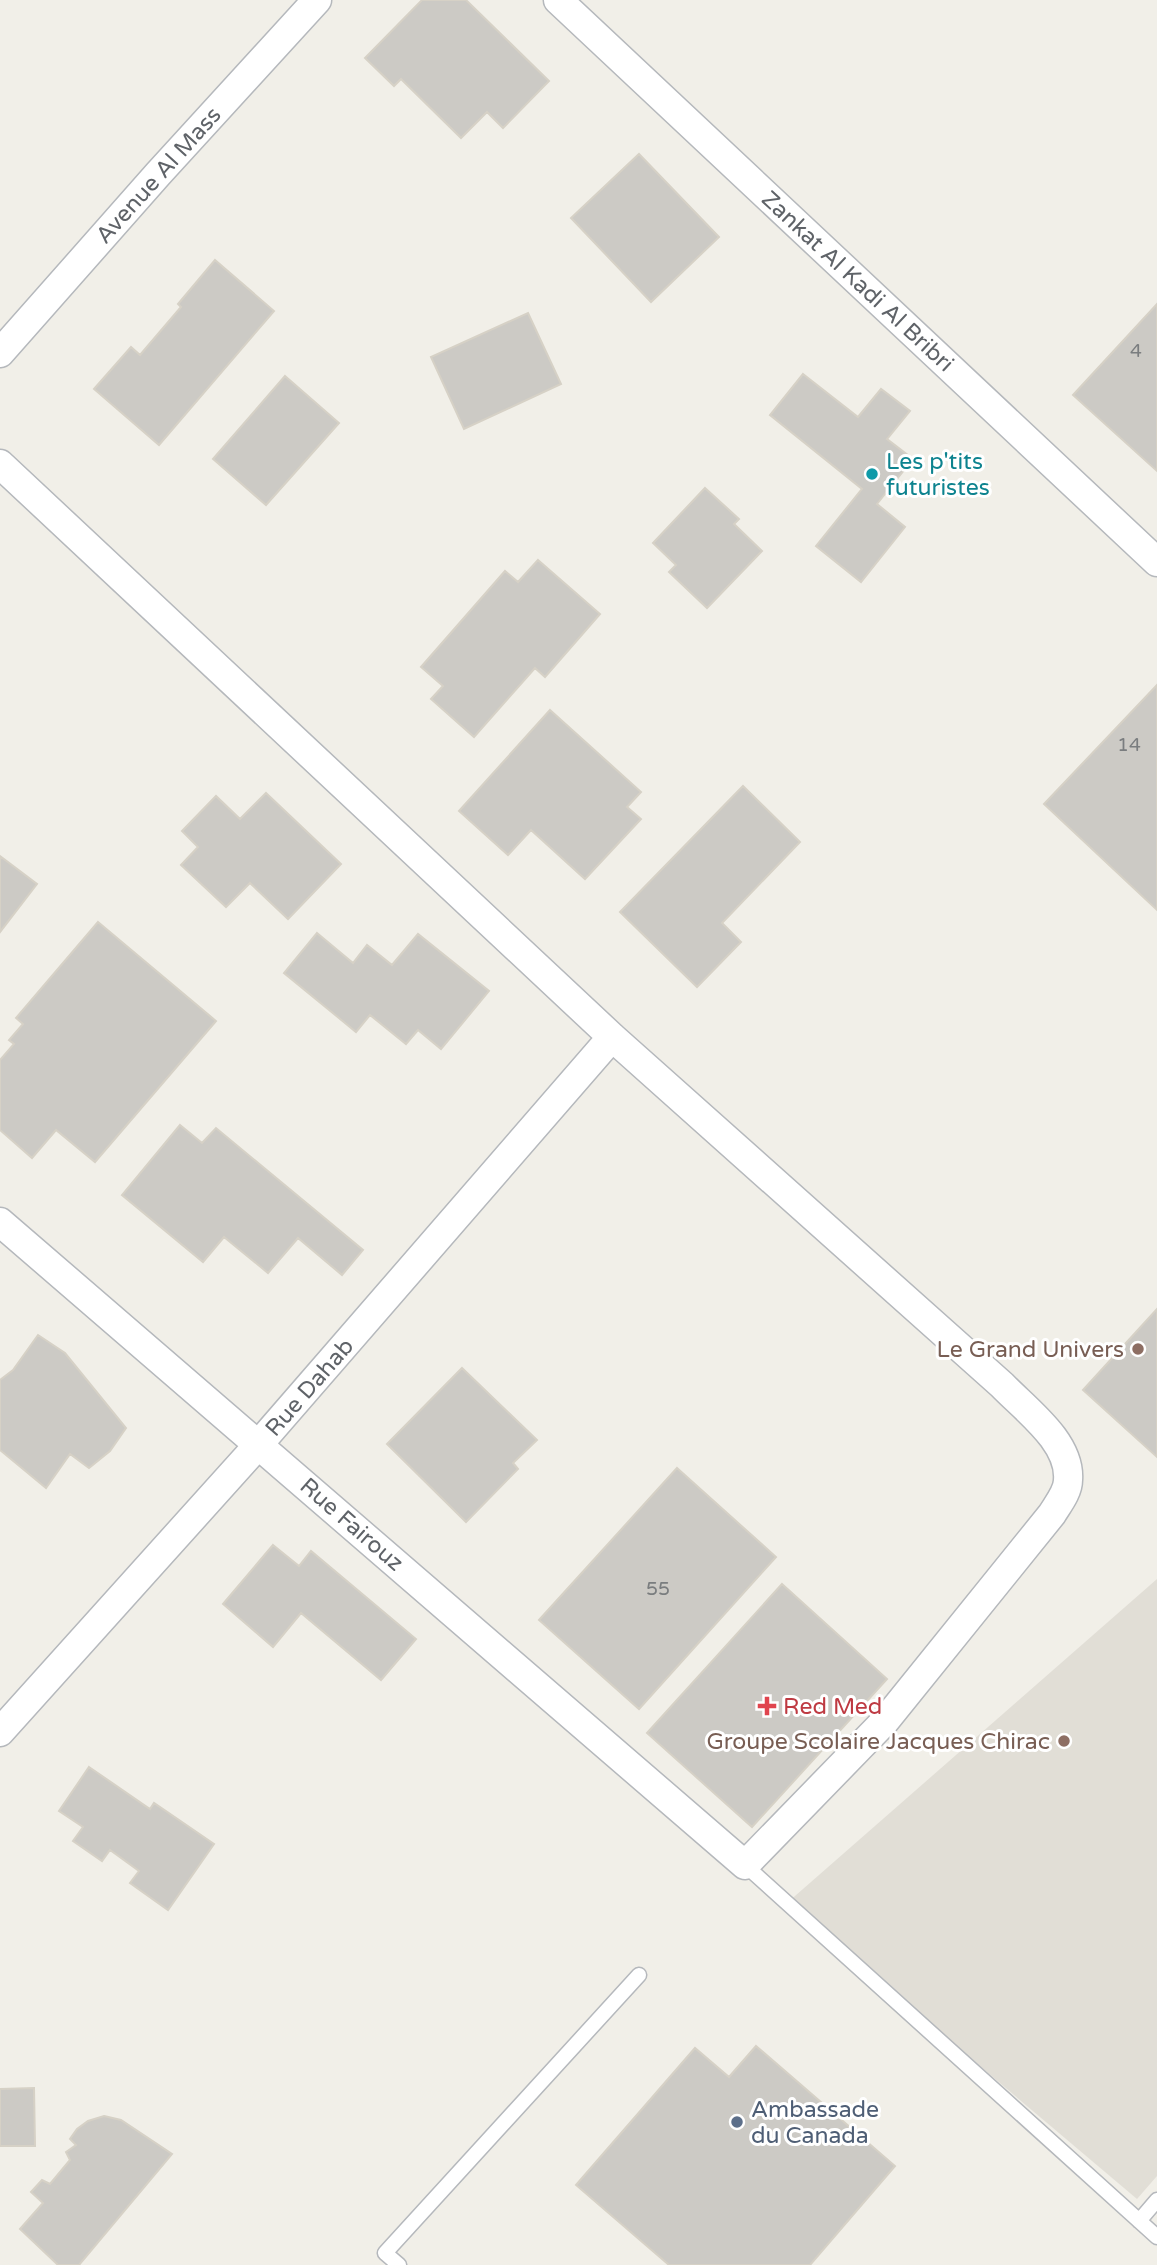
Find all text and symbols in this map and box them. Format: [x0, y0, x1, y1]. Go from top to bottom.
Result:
street label: Avenue Al Mass [90, 102, 227, 250]
street label: Zankat Al Kadi Al Bribri [755, 185, 959, 378]
house number: 4 [1130, 340, 1142, 362]
place label: Les p'tits futuristes [886, 448, 990, 502]
marker: Les p'tits futuristes [864, 466, 880, 482]
house number: 14 [1117, 734, 1141, 756]
street label: Rue Dahab [260, 1333, 360, 1442]
place label: Le Grand Univers [936, 1336, 1124, 1364]
marker: Le Grand Univers [1130, 1341, 1146, 1357]
street label: Rue Fairouz [294, 1472, 409, 1577]
house number: 55 [646, 1578, 670, 1600]
place label: Red Med [783, 1693, 882, 1721]
marker: Red Med [757, 1696, 777, 1716]
place label: Groupe Scolaire Jacques Chirac [706, 1728, 1050, 1756]
marker: Groupe Scolaire Jacques Chirac [1056, 1733, 1072, 1749]
place label: Ambassade du Canada [751, 2096, 879, 2150]
marker: Ambassade du Canada [729, 2114, 745, 2130]

